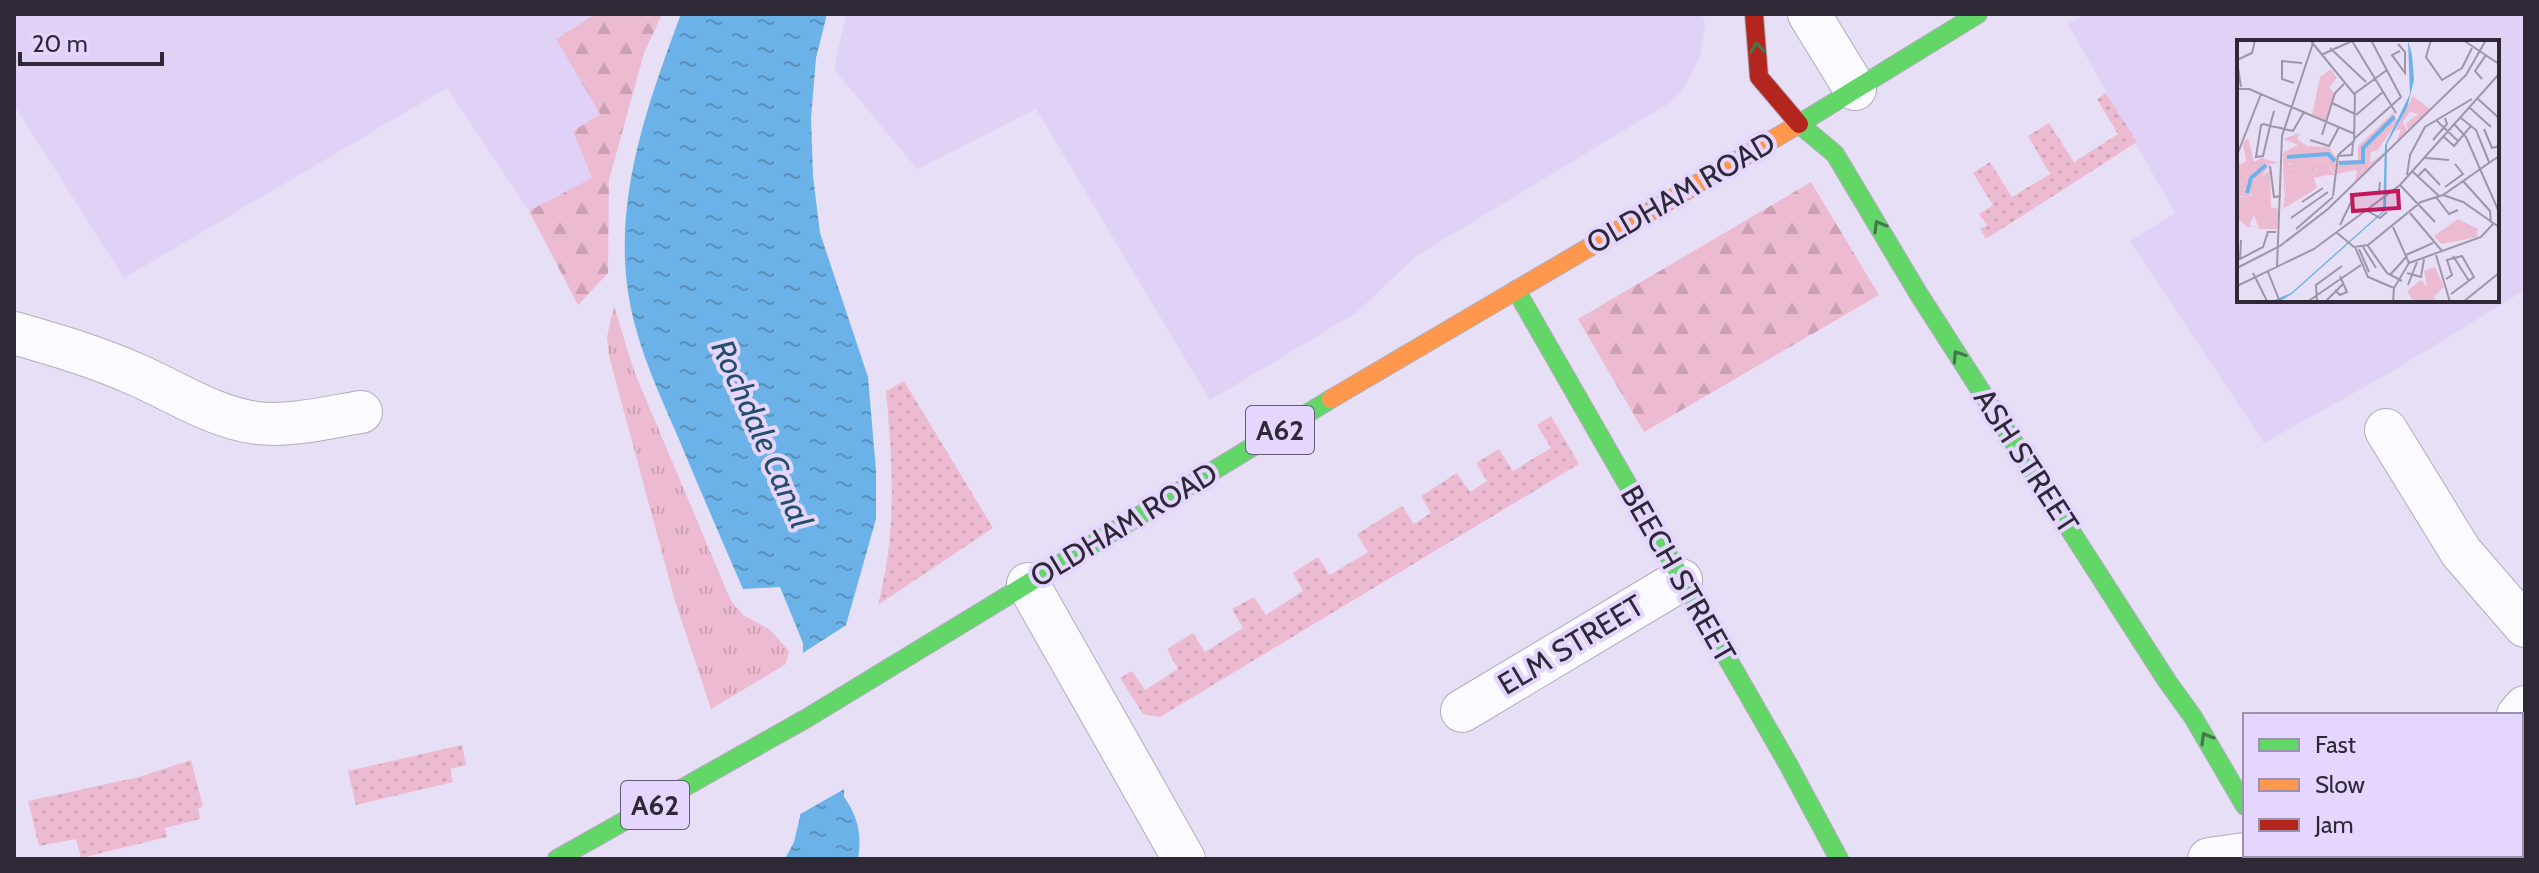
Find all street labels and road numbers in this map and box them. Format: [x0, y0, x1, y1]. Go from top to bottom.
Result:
street label: OLDHAM ROAD [1580, 124, 1782, 262]
street label: ASH STREET [1966, 382, 2087, 540]
road number: A62 [1246, 406, 1314, 454]
street label: OLDHAM ROAD [1023, 454, 1224, 595]
street label: BEECH STREET [1613, 479, 1744, 669]
street label: ELM STREET [1491, 587, 1650, 703]
road number: A62 [621, 781, 689, 829]

